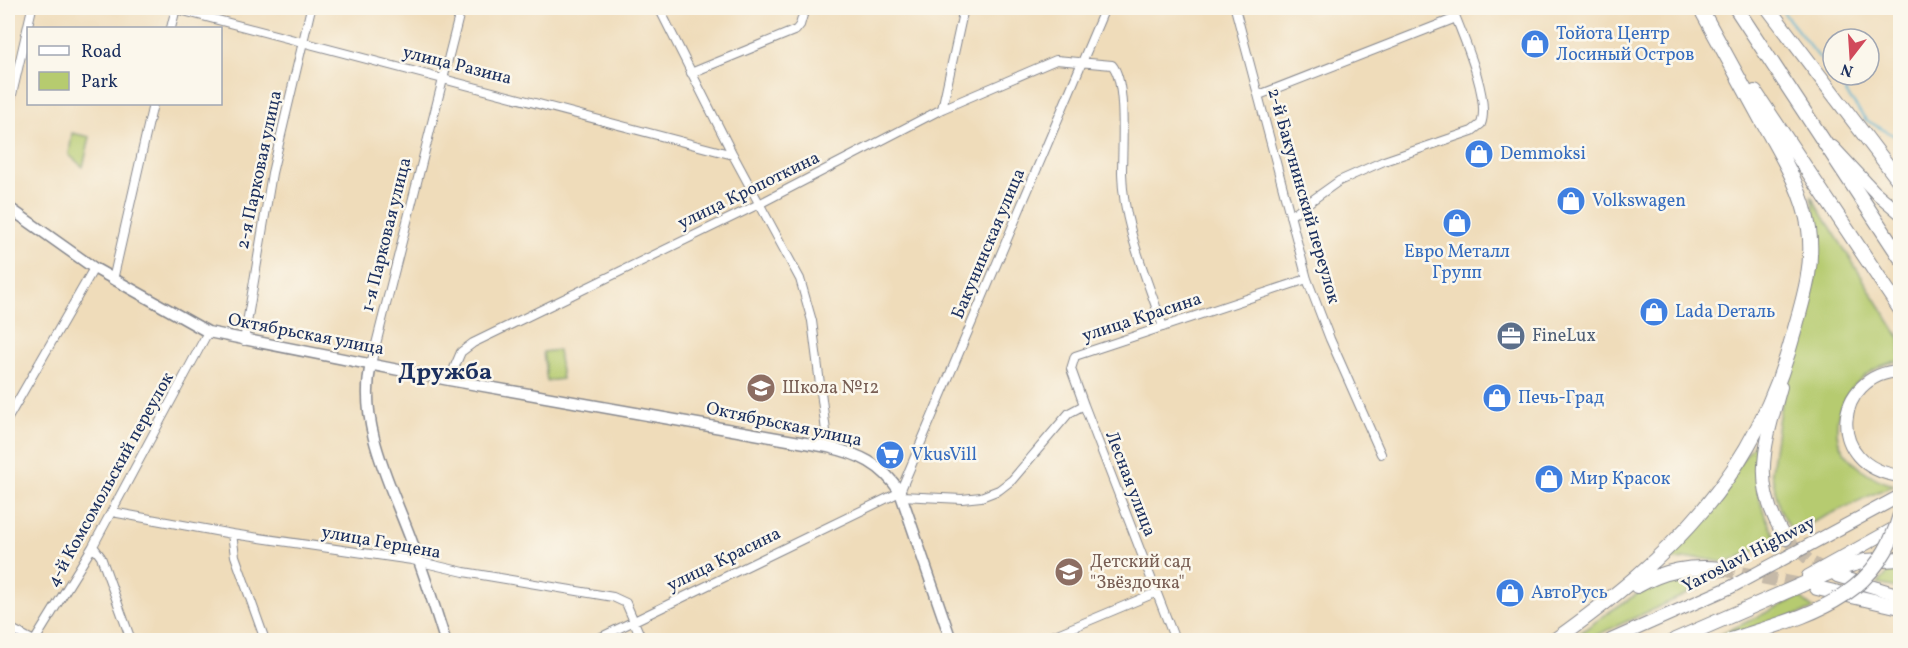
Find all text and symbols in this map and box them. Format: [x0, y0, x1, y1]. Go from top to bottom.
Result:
place label: Тойота Центр Лосиный Остров [1556, 22, 1694, 68]
legend [27, 27, 222, 105]
north arrow [1821, 27, 1881, 87]
shop icon: Тойота Центр Лосиный Остров [1519, 28, 1551, 60]
text: Road [81, 40, 122, 65]
street label: улица Разина [400, 40, 514, 92]
text: N [1838, 57, 1856, 82]
text: Park [81, 70, 118, 95]
street label: 2-й Бакунинский переулок [1260, 85, 1346, 307]
street label: 2-я Парковая улица [231, 88, 289, 252]
shop icon: Demmoksi [1463, 138, 1495, 170]
place label: Demmoksi [1500, 142, 1586, 167]
street label: улица Кропоткина [674, 146, 824, 236]
street label: 1-я Парковая улица [356, 155, 418, 315]
street label: Бакунинская улица [946, 165, 1032, 323]
shop icon: Volkswagen [1555, 185, 1587, 217]
place label: Volkswagen [1592, 189, 1686, 214]
shop icon: Евро Металл Групп [1441, 207, 1473, 239]
place label: Евро Металл Групп [1404, 240, 1510, 286]
street label: улица Красина [1079, 287, 1205, 349]
shop icon: Lada Dеталь [1638, 296, 1670, 328]
place label: Lada Dеталь [1675, 300, 1775, 325]
street label: Октябрьская улица [226, 308, 386, 362]
office icon: FineLux [1495, 320, 1527, 352]
place label: FineLux [1532, 324, 1596, 349]
district label: Дружба [398, 356, 492, 390]
street label: 4-й Комсомольский переулок [41, 368, 181, 592]
school or university icon: Школа №12 [745, 372, 777, 404]
place label: Школа №12 [782, 376, 879, 401]
shop icon: Печь-Град [1481, 382, 1513, 414]
place label: Печь-Град [1518, 386, 1604, 411]
street label: Октябрьская улица [704, 396, 864, 454]
street label: Лесная улица [1098, 428, 1162, 540]
supermarket icon: VkusVill [874, 439, 906, 471]
place label: VkusVill [911, 443, 977, 468]
shop icon: Мир Красок [1533, 463, 1565, 495]
place label: Мир Красок [1570, 467, 1671, 492]
street label: Yaroslavl Highway [1678, 510, 1820, 599]
street label: улица Герцена [319, 520, 443, 566]
street label: улица Красина [663, 522, 785, 598]
place label: Детский сад "Звёздочка" [1090, 550, 1191, 596]
school or university icon: Детский сад "Звёздочка" [1053, 556, 1085, 588]
shop icon: АвтоРусь [1494, 577, 1526, 609]
place label: АвтоРусь [1531, 581, 1608, 606]

